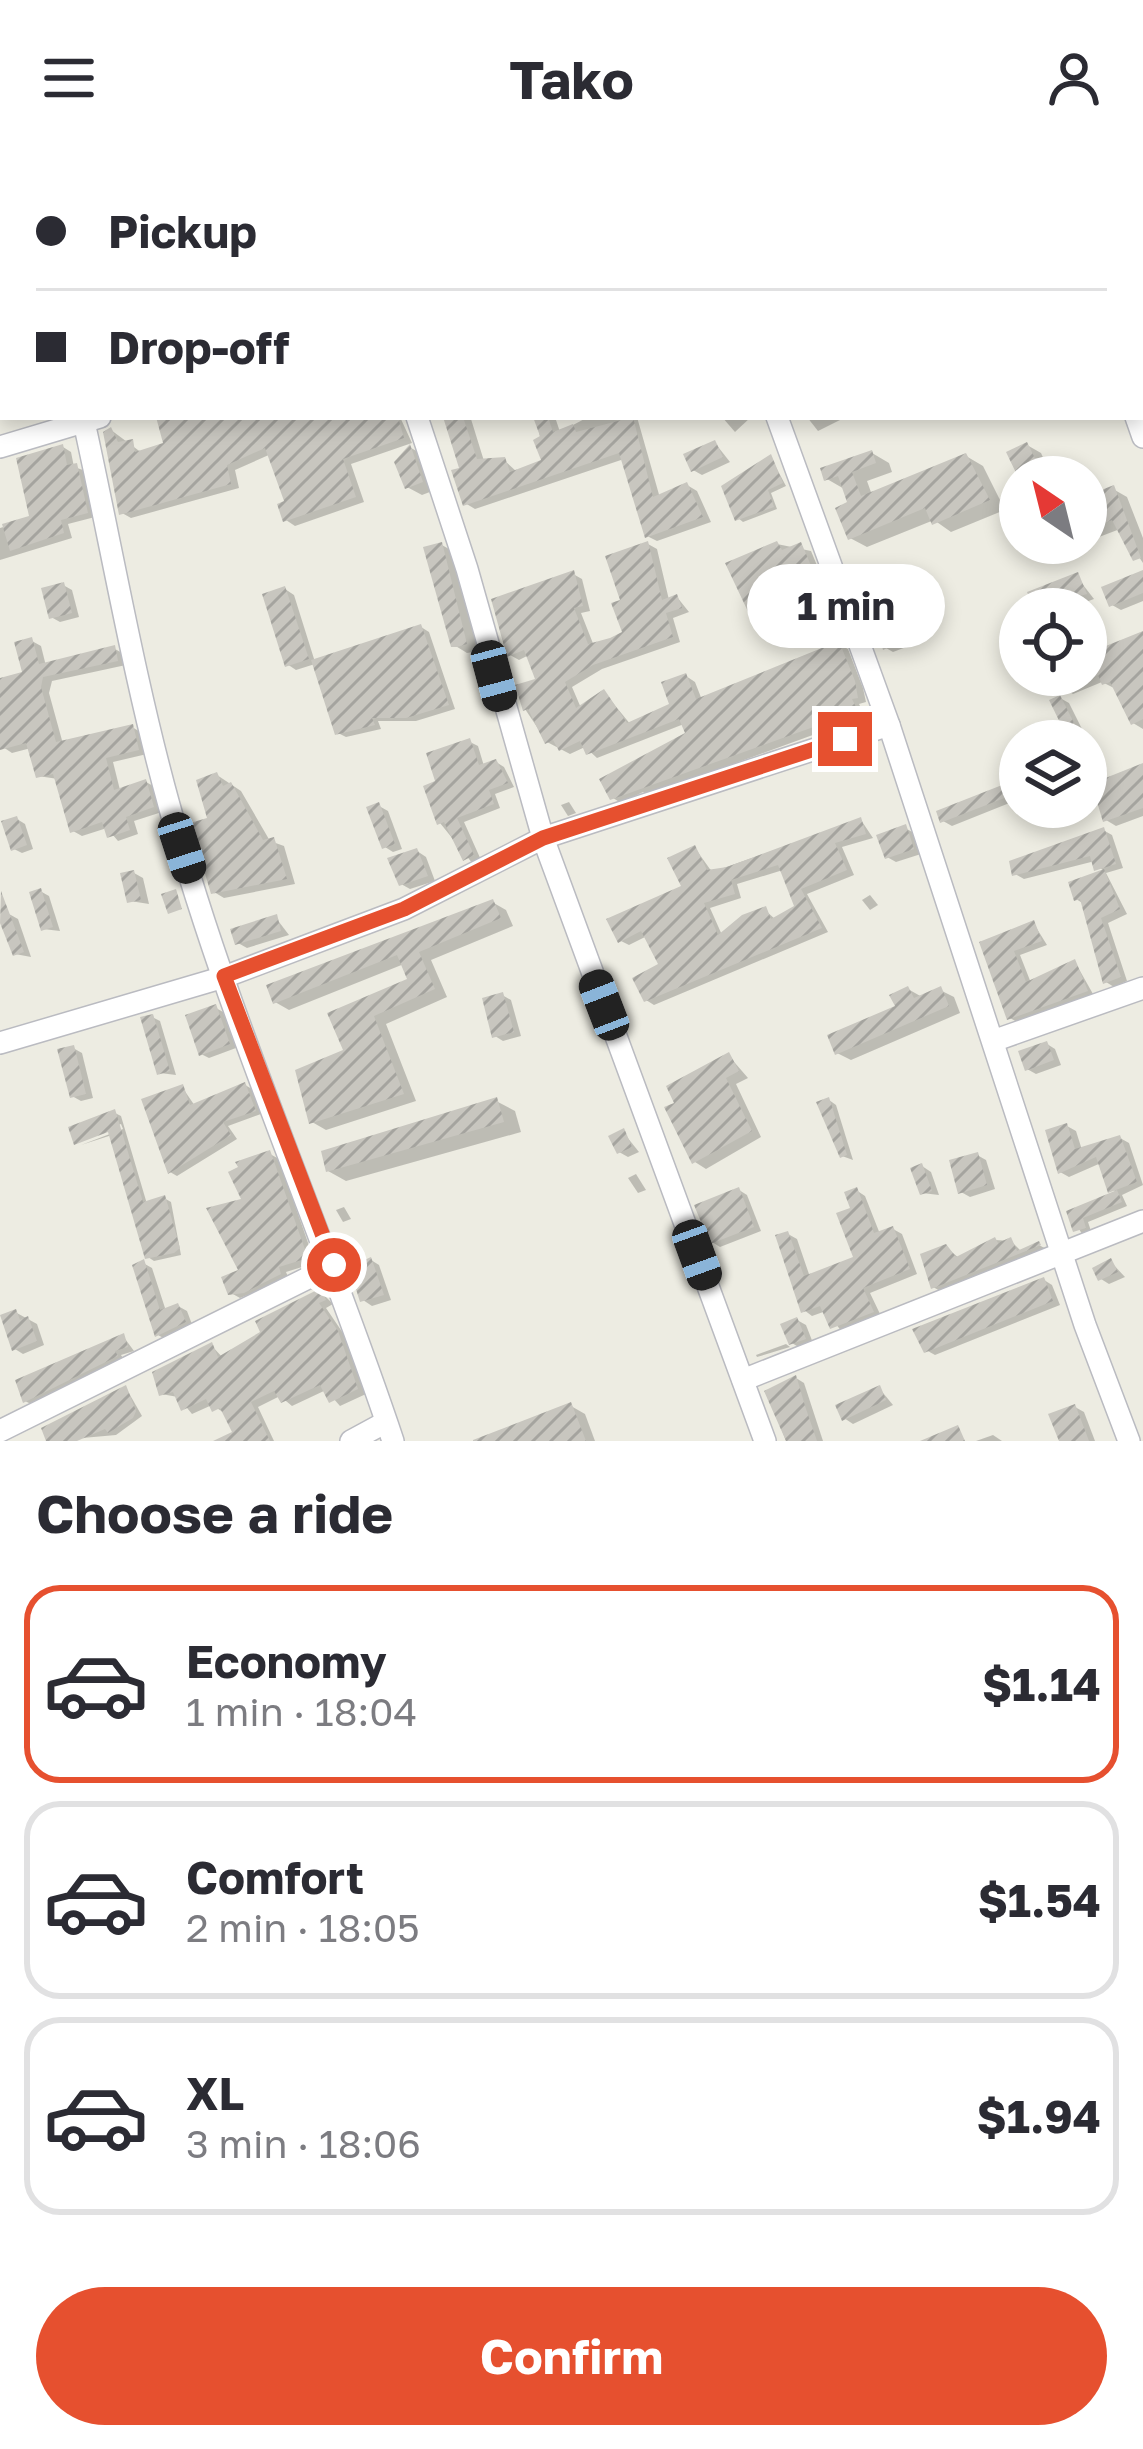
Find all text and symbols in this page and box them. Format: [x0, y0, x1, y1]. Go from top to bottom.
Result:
icon: menu [36, 45, 102, 111]
icon: person [1041, 45, 1107, 111]
text: Tako [509, 46, 634, 111]
text: Pickup [108, 204, 257, 258]
text: Drop-off [108, 320, 289, 374]
north arrow [999, 456, 1107, 564]
map controls [999, 456, 1107, 828]
callout: 1 min [746, 565, 944, 649]
text: 1 min [797, 582, 895, 629]
button: locate [999, 588, 1107, 696]
car [467, 637, 521, 715]
route end [818, 712, 872, 766]
button: layers [999, 720, 1107, 828]
car [154, 808, 210, 888]
car [574, 965, 634, 1045]
car [668, 1215, 726, 1295]
route start [307, 1238, 361, 1292]
text: Choose a ride [36, 1480, 393, 1545]
icon: car [42, 1630, 150, 1738]
text: Economy [186, 1634, 387, 1688]
text: $1.14 [982, 1657, 1101, 1711]
text: 1 min · 18:04 [186, 1688, 417, 1735]
icon: car [42, 1846, 150, 1954]
text: Comfort [186, 1850, 364, 1904]
text: $1.54 [978, 1873, 1101, 1927]
text: 2 min · 18:05 [186, 1904, 420, 1951]
icon: car [42, 2062, 150, 2170]
text: XL [186, 2066, 244, 2120]
text: $1.94 [977, 2089, 1101, 2143]
text: 3 min · 18:06 [186, 2120, 421, 2167]
button: Confirm [36, 2287, 1107, 2425]

